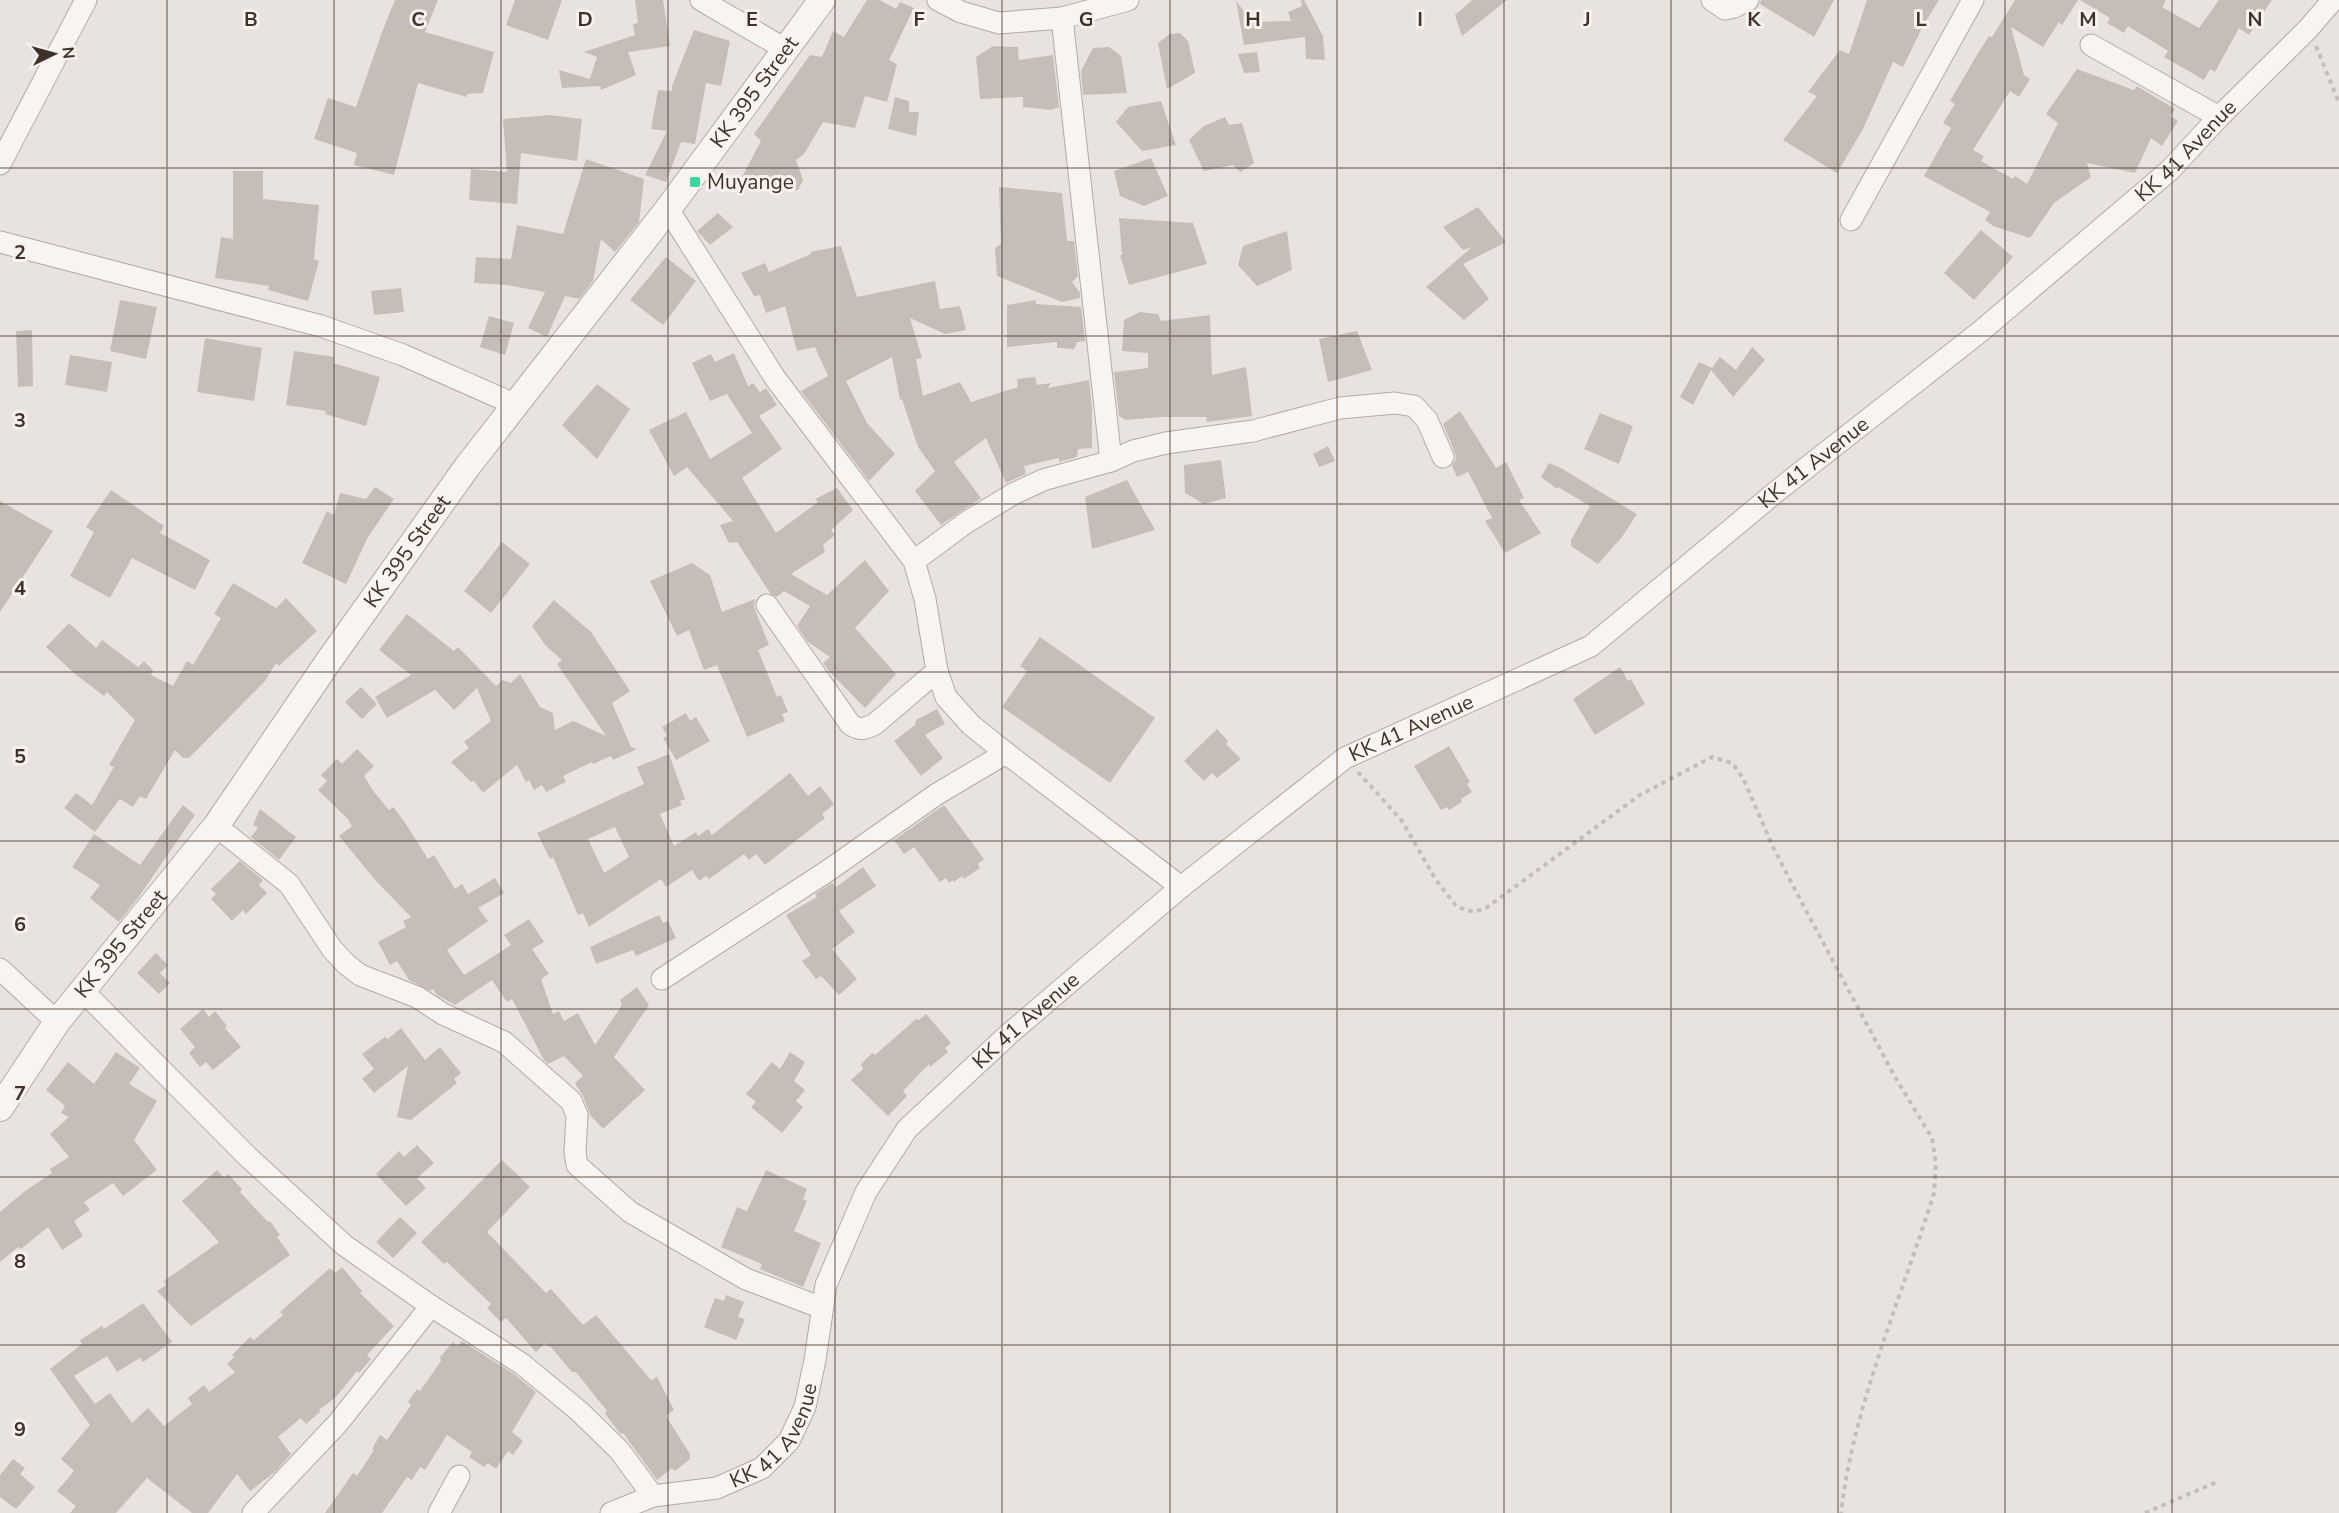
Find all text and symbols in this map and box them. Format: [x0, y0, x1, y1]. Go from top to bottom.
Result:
text: B [244, 6, 258, 33]
text: C [411, 6, 425, 33]
text: D [577, 6, 593, 33]
text: E [746, 6, 758, 33]
text: F [913, 6, 925, 33]
text: G [1079, 6, 1093, 33]
text: H [1245, 6, 1261, 33]
text: I [1417, 6, 1423, 33]
text: J [1582, 6, 1591, 33]
text: K [1747, 6, 1761, 33]
text: L [1915, 6, 1927, 33]
text: M [2079, 6, 2097, 33]
text: N [2248, 6, 2262, 33]
north arrow [24, 24, 84, 84]
street label: KK 395 Street [704, 30, 805, 154]
text: N [56, 46, 79, 60]
street label: KK 41 Avenue [2129, 93, 2243, 208]
place label: Muyange [707, 168, 794, 196]
marker: Muyange [688, 175, 702, 189]
text: 2 [14, 239, 26, 266]
text: 3 [14, 407, 26, 434]
street label: KK 41 Avenue [1752, 410, 1875, 515]
street label: KK 395 Street [357, 489, 457, 613]
text: 4 [14, 575, 26, 602]
street label: KK 41 Avenue [1344, 687, 1478, 768]
text: 5 [14, 743, 26, 770]
street label: KK 395 Street [68, 883, 173, 1004]
text: 6 [14, 911, 26, 938]
street label: KK 41 Avenue [966, 966, 1085, 1075]
text: 7 [14, 1080, 26, 1107]
text: 8 [14, 1248, 26, 1275]
street label: KK 41 Avenue [725, 1381, 824, 1495]
text: 9 [14, 1416, 26, 1443]

